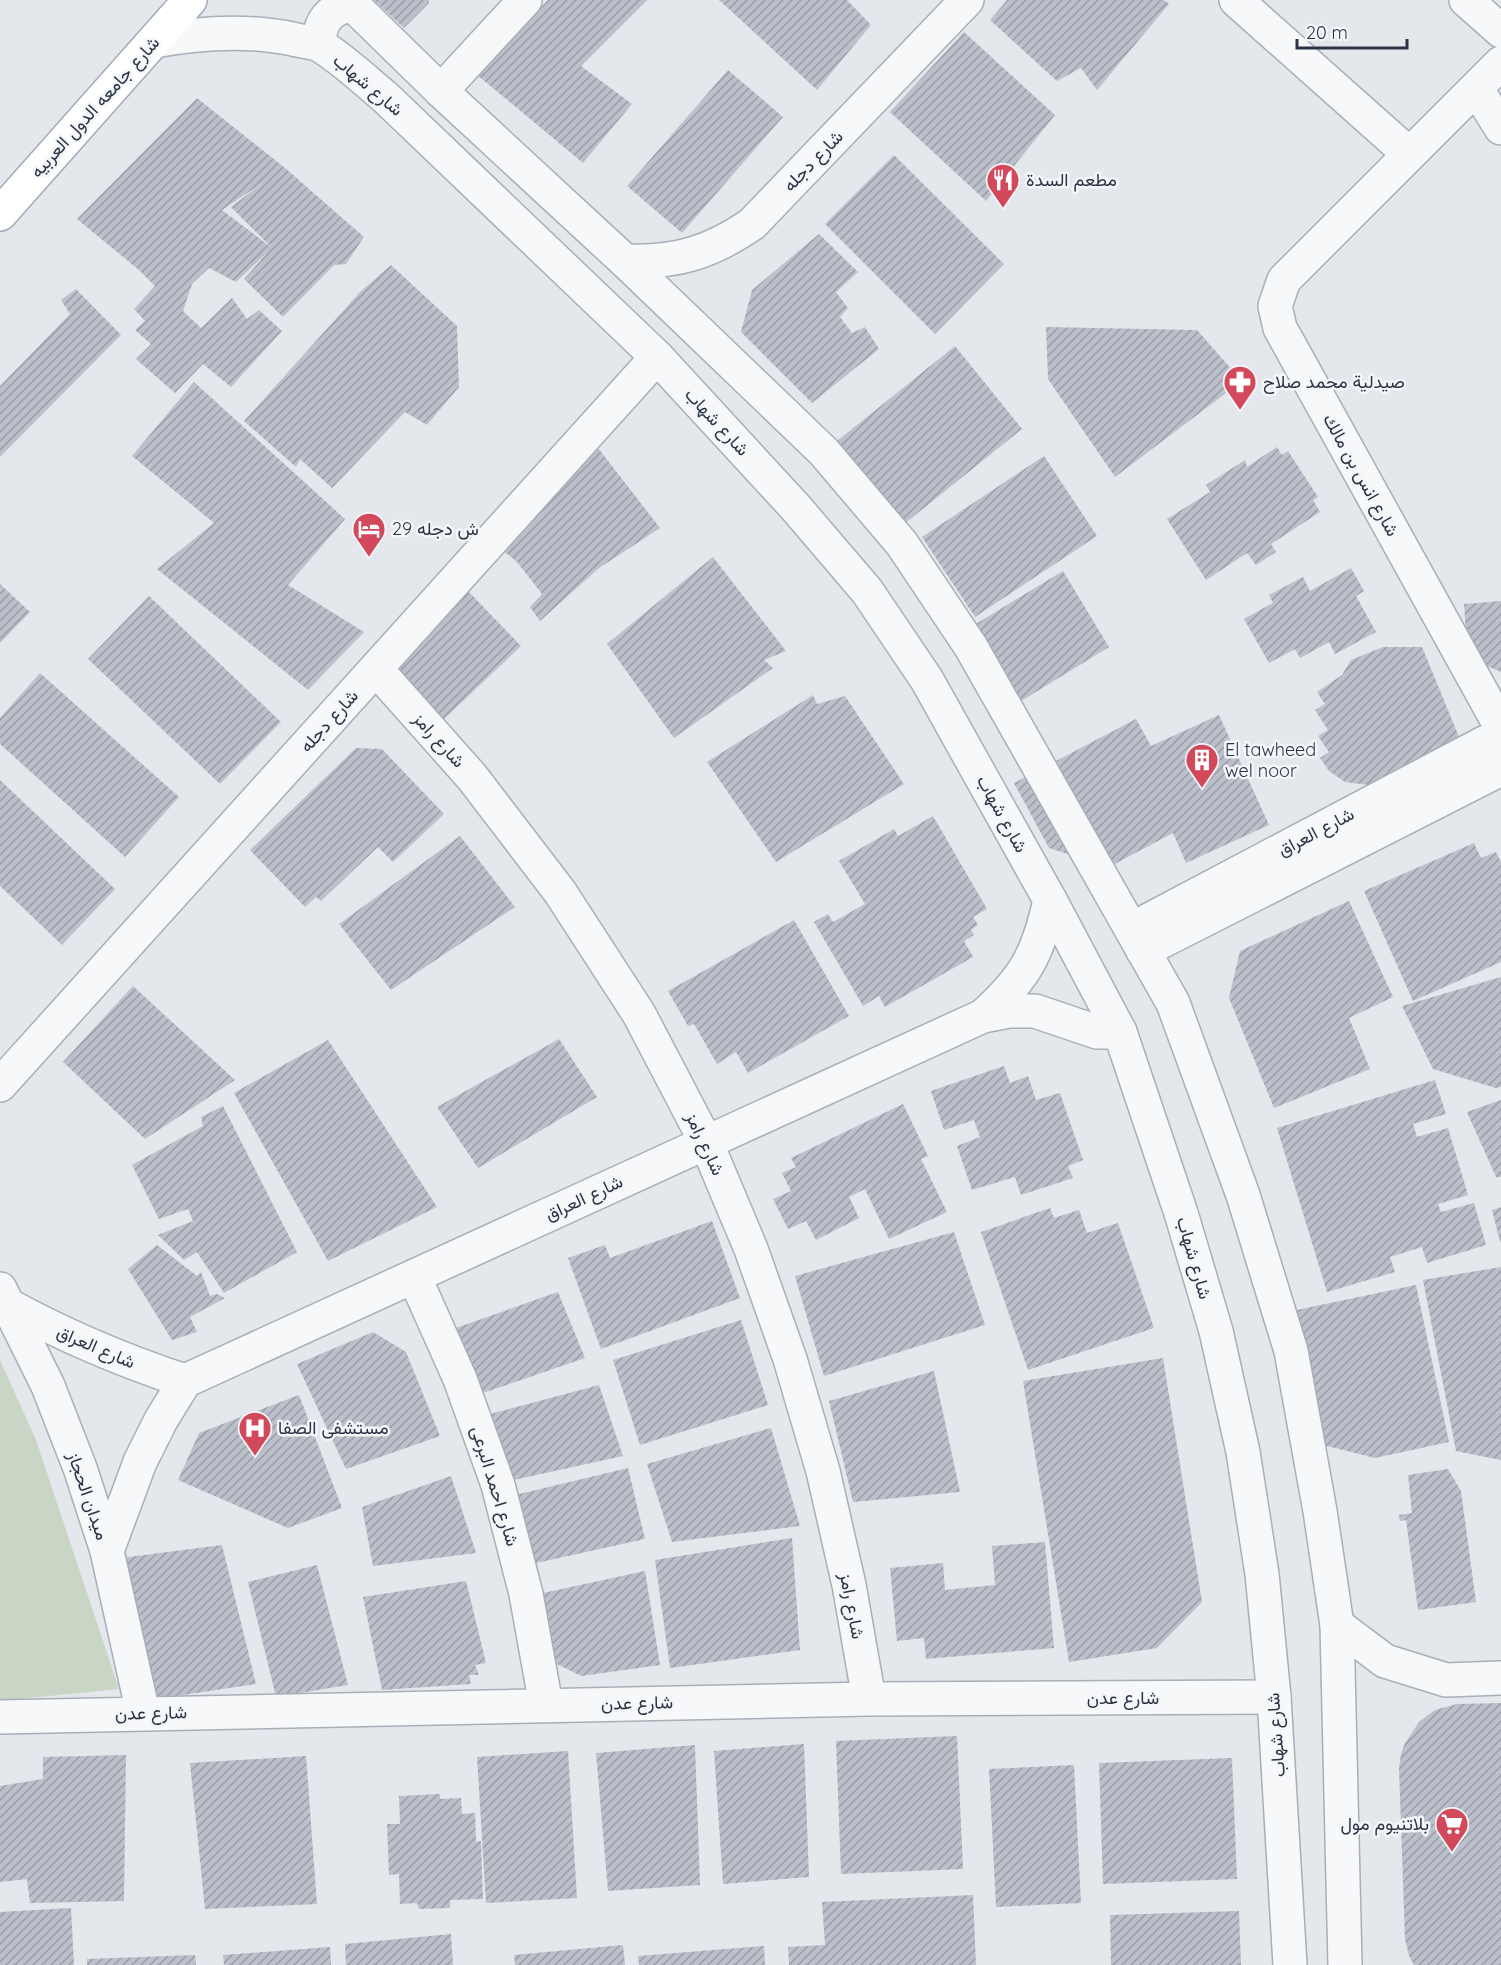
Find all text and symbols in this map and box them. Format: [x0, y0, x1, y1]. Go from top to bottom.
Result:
scale bar [1297, 12, 1406, 50]
text: 20 m [1306, 21, 1348, 44]
street label: شارع جامعه الدول العربيه [25, 31, 165, 183]
street label: شارع شهاب [328, 49, 408, 121]
street label: شارع دجله [778, 125, 848, 197]
restaurant icon: مطعم السدة [985, 162, 1021, 209]
place label: مطعم السدة [1026, 168, 1117, 192]
pharmacy icon: صيدلية محمد صلاح [1222, 364, 1258, 411]
place label: صيدلية محمد صلاح [1263, 370, 1405, 394]
street label: شارع شهاب [679, 383, 755, 461]
street label: شارع انس بن مالك [1317, 409, 1405, 541]
hotel icon: 29 ش دجله [351, 511, 387, 558]
place label: 29 ش دجله [392, 517, 479, 540]
street label: شارع دجله [294, 684, 364, 758]
street label: شارع رامز [407, 706, 470, 773]
place label: El tawheed wel noor [1225, 738, 1316, 782]
building icon: El tawheed wel noor [1184, 742, 1220, 789]
street label: شارع شهاب [971, 771, 1033, 857]
street label: شارع العراق [1274, 802, 1358, 862]
street label: شارع رامز [680, 1108, 730, 1179]
street label: شارع العراق [541, 1170, 627, 1226]
street label: شارع شهاب [1171, 1214, 1217, 1302]
street label: شارع العراق [53, 1320, 139, 1374]
hospital icon: مستشفى الصفا [237, 1410, 273, 1457]
place label: مستشفى الصفا [278, 1416, 389, 1439]
street label: شارع احمد البرعى [465, 1423, 525, 1549]
street label: ميدان الحجاز [62, 1448, 114, 1543]
street label: شارع رامز [834, 1570, 870, 1641]
street label: شارع عدن [1087, 1686, 1159, 1710]
street label: شارع عدن [601, 1690, 673, 1716]
street label: شارع شهاب [1261, 1692, 1291, 1778]
street label: شارع عدن [115, 1700, 187, 1726]
supermarket icon: بلاتنيوم مول [1434, 1806, 1470, 1853]
place label: بلاتنيوم مول [1341, 1812, 1429, 1836]

